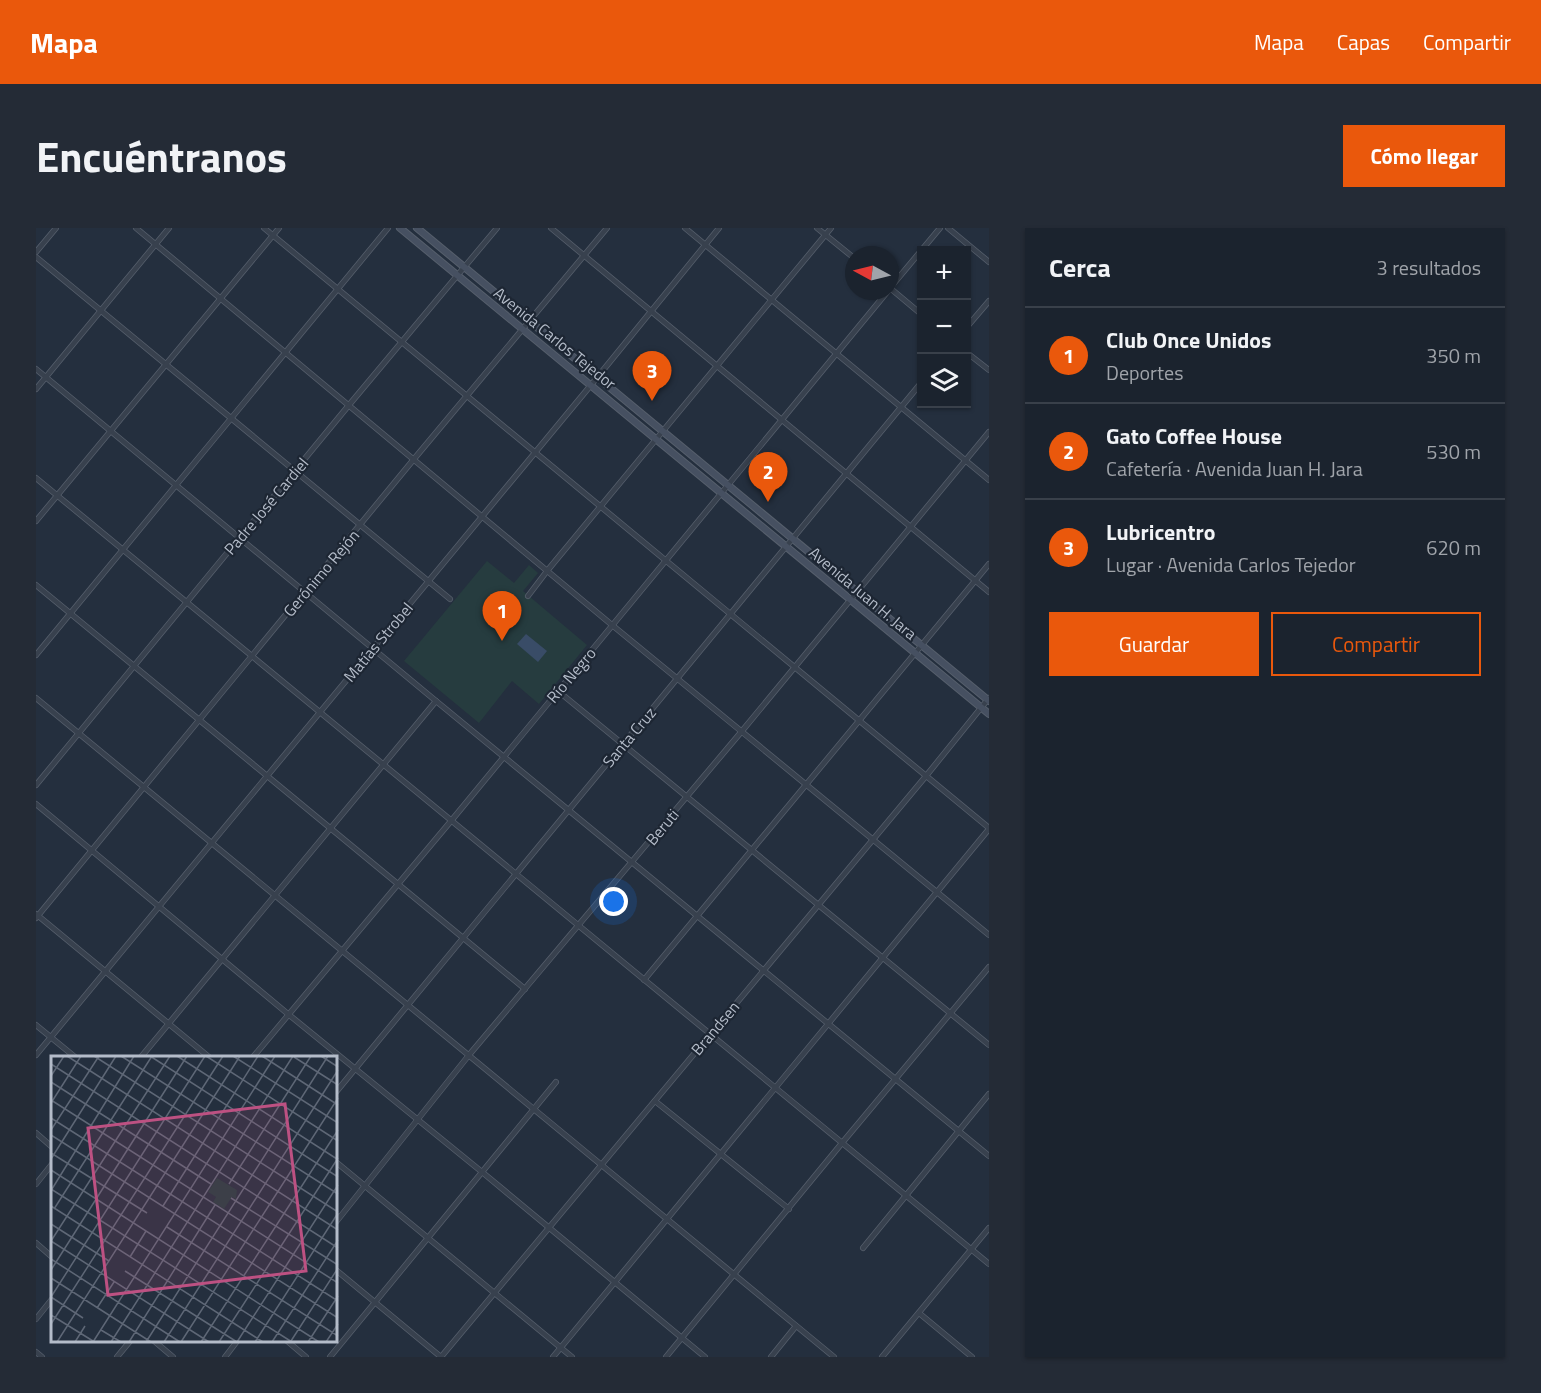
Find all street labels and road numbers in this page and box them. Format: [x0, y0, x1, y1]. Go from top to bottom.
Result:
street label: Avenida Carlos Tejedor [489, 281, 622, 395]
street label: Padre José Cardiel [218, 452, 314, 560]
street label: Gerónimo Rejón [277, 524, 365, 622]
street label: Avenida Juan H. Jara [804, 541, 922, 645]
street label: Matías Strobel [337, 597, 419, 687]
street label: Río Negro [541, 642, 601, 708]
street label: Santa Cruz [597, 702, 661, 772]
street label: Beruti [640, 804, 684, 850]
street label: Brandsen [685, 996, 745, 1060]

